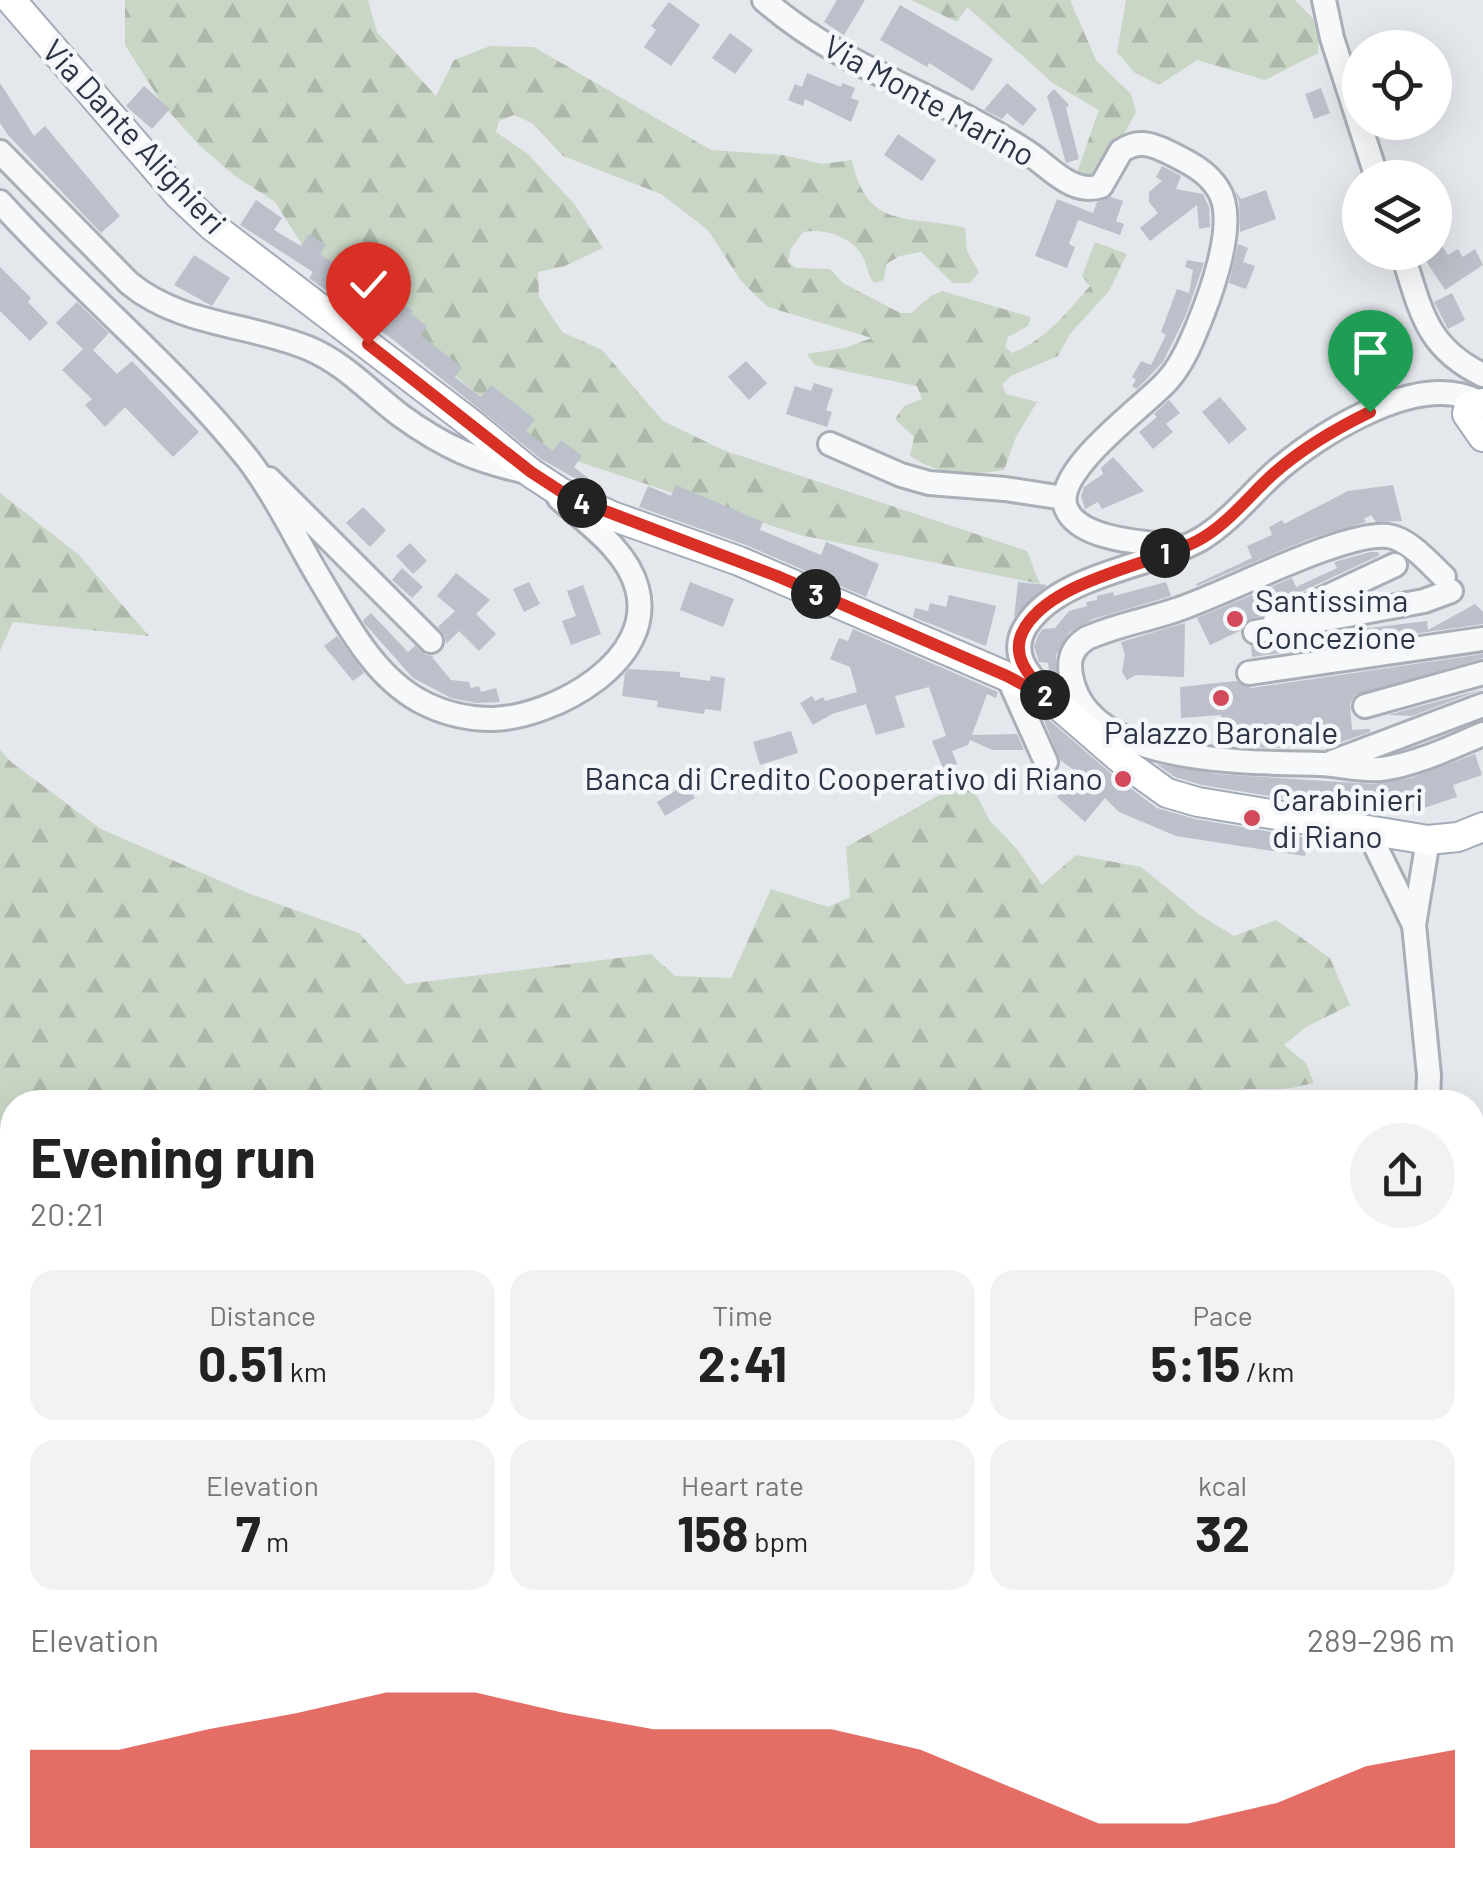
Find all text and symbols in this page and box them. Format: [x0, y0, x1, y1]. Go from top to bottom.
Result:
street label: Via Monte Marino [818, 26, 1042, 173]
map controls [1342, 30, 1452, 270]
button: locate [1342, 30, 1452, 140]
street label: Via Dante Alighieri [36, 31, 235, 241]
button: layers [1342, 160, 1452, 270]
pin [326, 242, 411, 345]
icon: check [341, 257, 396, 312]
pin [1328, 310, 1413, 413]
icon: arrive [1343, 325, 1398, 380]
pin: 4 [557, 478, 607, 528]
text: 4 [574, 486, 590, 520]
pin: 1 [1140, 528, 1190, 578]
text: 1 [1160, 536, 1170, 570]
pin: 3 [791, 569, 841, 619]
text: 3 [808, 577, 824, 611]
place label: Santissima Concezione [1255, 580, 1416, 655]
marker: Santissima Concezione [1224, 608, 1246, 630]
pin: 2 [1020, 670, 1070, 720]
text: 2 [1037, 678, 1053, 712]
marker: Palazzo Baronale [1210, 687, 1232, 709]
place label: Palazzo Baronale [1104, 712, 1338, 750]
place label: Banca di Credito Cooperativo di Riano [584, 758, 1103, 796]
marker: Banca di Credito Cooperativo di Riano [1112, 768, 1134, 790]
place label: Carabinieri di Riano [1272, 779, 1423, 854]
marker: Carabinieri di Riano [1241, 807, 1263, 829]
text: Evening run [30, 1123, 316, 1189]
button: share [1350, 1123, 1455, 1228]
text: 20:21 [30, 1194, 104, 1232]
text: Distance [209, 1298, 316, 1332]
text: Time [712, 1298, 773, 1332]
text: Pace [1192, 1298, 1253, 1332]
text: 0.51 [198, 1332, 284, 1392]
text: 2:41 [698, 1332, 787, 1392]
text: 5:15 [1151, 1332, 1240, 1392]
text: km [284, 1354, 327, 1388]
text: /km [1240, 1354, 1294, 1388]
text: Elevation [206, 1468, 319, 1502]
text: Heart rate [681, 1468, 804, 1502]
text: kcal [1198, 1468, 1247, 1502]
text: 7 [236, 1502, 261, 1562]
text: 158 [677, 1502, 749, 1562]
text: 32 [1195, 1502, 1250, 1562]
text: m [261, 1524, 289, 1558]
text: bpm [749, 1524, 808, 1558]
text: Elevation [30, 1620, 159, 1658]
text: 289–296 m [1307, 1620, 1455, 1658]

